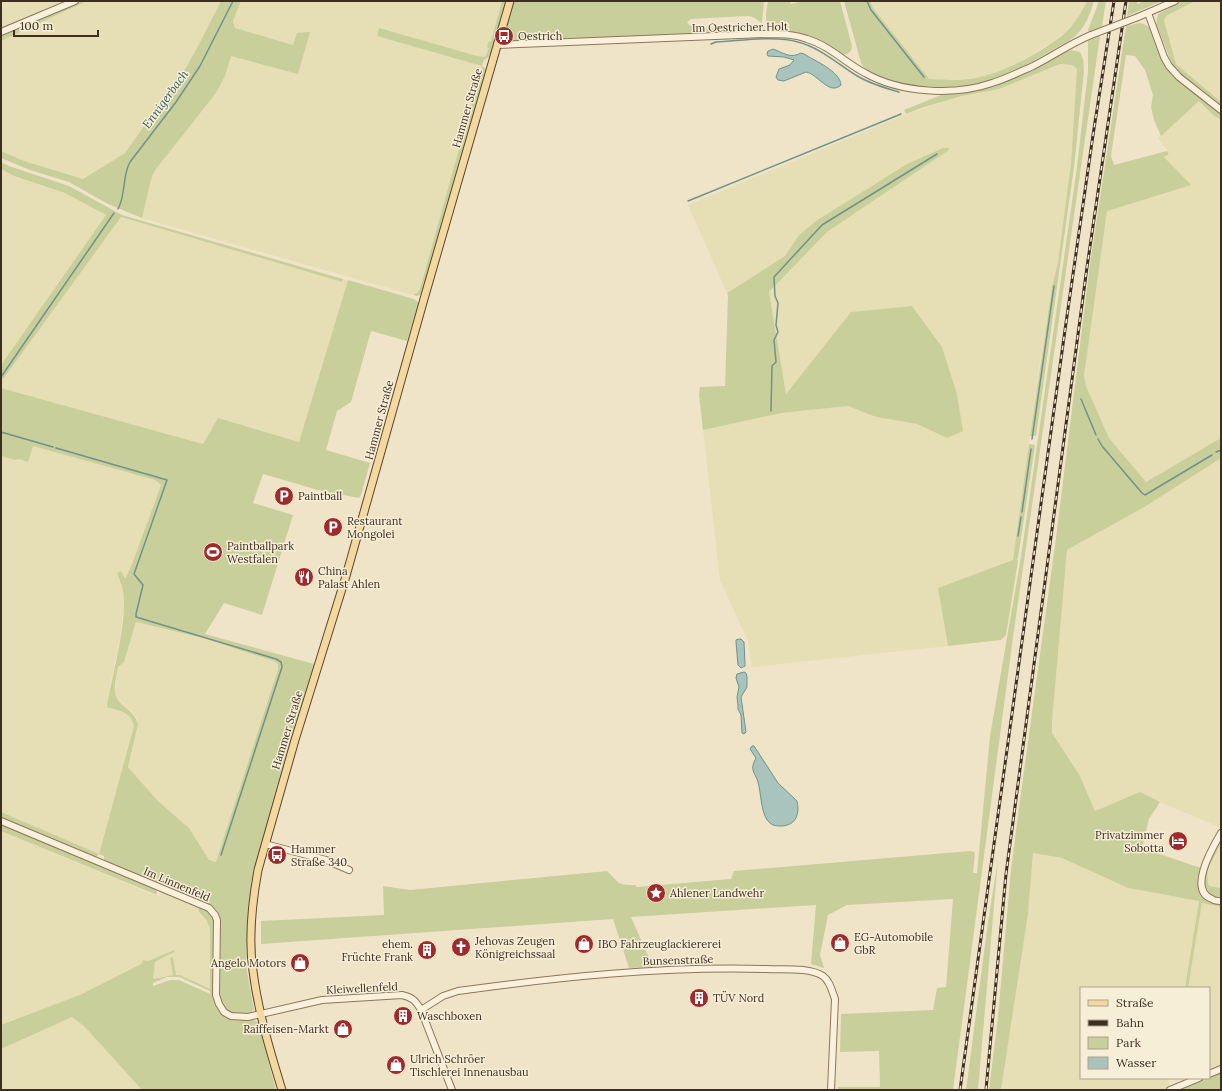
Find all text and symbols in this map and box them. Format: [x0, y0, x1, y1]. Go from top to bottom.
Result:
scale bar [14, 12, 98, 38]
text: 100 m [20, 18, 53, 33]
street label: Im Oestricher Holt [692, 19, 789, 35]
bus stop icon: Oestrich [493, 25, 515, 47]
place label: Oestrich [518, 29, 563, 43]
water label: Ennigerbach [139, 67, 191, 131]
street label: Hammer Straße [449, 67, 485, 149]
street label: Hammer Straße [362, 379, 396, 461]
parking icon: Paintball [273, 485, 295, 507]
place label: Paintball [298, 489, 342, 503]
place label: Restaurant Mongolei [347, 514, 403, 541]
parking icon: Restaurant Mongolei [322, 516, 344, 538]
place label: Paintballpark Westfalen [227, 539, 294, 566]
sports icon: Paintballpark Westfalen [202, 541, 224, 563]
place label: China Palast Ahlen [318, 564, 381, 591]
restaurant icon: China Palast Ahlen [293, 566, 315, 588]
street label: Hammer Straße [268, 689, 306, 771]
place label: Privatzimmer Sobotta [1095, 828, 1164, 855]
hotel icon: Privatzimmer Sobotta [1167, 830, 1189, 852]
place label: Hammer Straße 340 [291, 842, 347, 869]
bus stop icon: Hammer Straße 340 [266, 844, 288, 866]
street label: Im Linnenfeld [142, 864, 213, 904]
place icon: Ahlener Landwehr [645, 882, 667, 904]
place label: Ahlener Landwehr [669, 886, 764, 900]
place label: EG-Automobile GbR [854, 930, 933, 957]
shop icon: EG-Automobile GbR [829, 932, 851, 954]
shop icon: IBO Fahrzeuglackiererei [573, 933, 595, 955]
place label: Jehovas Zeugen Königreichssaal [474, 934, 555, 961]
church icon: Jehovas Zeugen Königreichssaal [450, 936, 472, 958]
place label: ehem. Früchte Frank [341, 937, 413, 964]
place label: IBO Fahrzeuglackiererei [598, 937, 721, 951]
building icon: ehem. Früchte Frank [416, 939, 438, 961]
shop icon: Angelo Motors [289, 952, 311, 974]
street label: Bunsenstraße [642, 952, 714, 968]
place label: Angelo Motors [210, 956, 286, 970]
street label: Kleiwellenfeld [326, 979, 399, 997]
building icon: TÜV Nord [688, 987, 710, 1009]
legend [1080, 987, 1210, 1079]
place label: TÜV Nord [713, 990, 765, 1005]
text: Straße [1116, 995, 1154, 1010]
building icon: Waschboxen [392, 1005, 414, 1027]
place label: Waschboxen [417, 1009, 482, 1023]
text: Bahn [1116, 1015, 1144, 1030]
shop icon: Raiffeisen-Markt [332, 1018, 354, 1040]
place label: Raiffeisen-Markt [243, 1022, 330, 1036]
text: Park [1116, 1035, 1142, 1050]
place label: Ulrich Schröer Tischlerei Innenausbau [410, 1052, 529, 1079]
shop icon: Ulrich Schröer Tischlerei Innenausbau [385, 1054, 407, 1076]
text: Wasser [1116, 1055, 1157, 1070]

